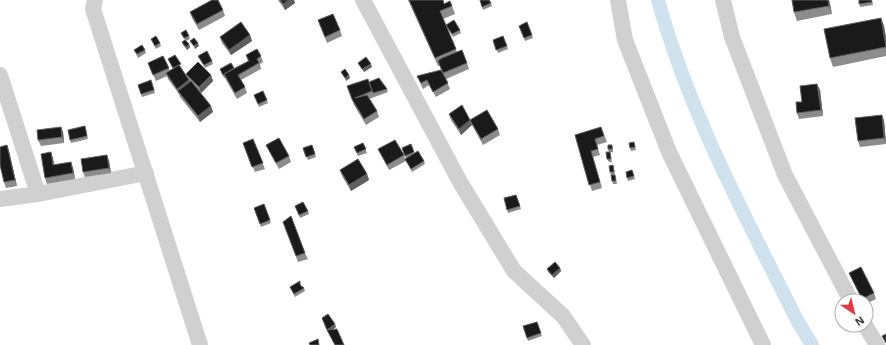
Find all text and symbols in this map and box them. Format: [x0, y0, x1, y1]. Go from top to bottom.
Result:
north arrow [834, 293, 874, 333]
text: N [853, 314, 866, 328]

